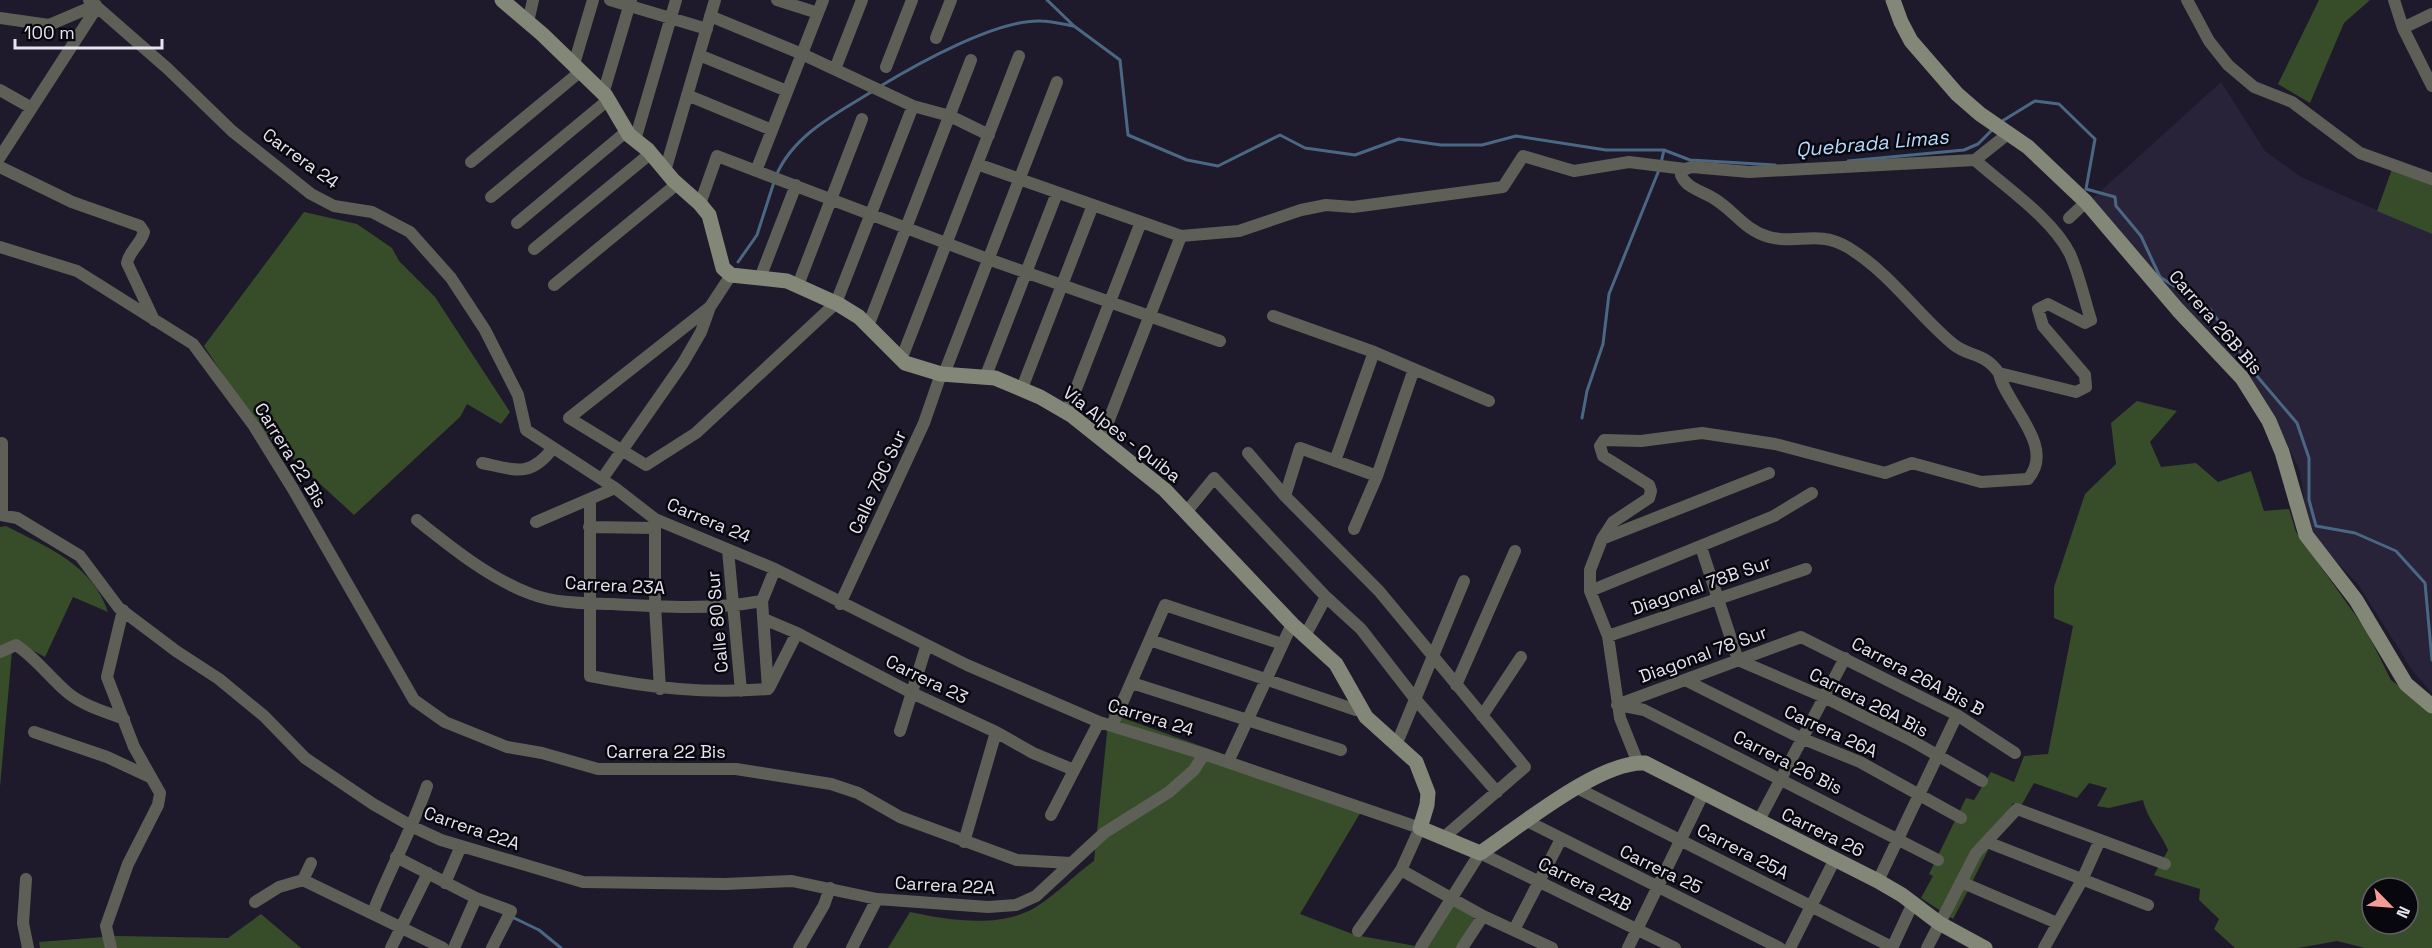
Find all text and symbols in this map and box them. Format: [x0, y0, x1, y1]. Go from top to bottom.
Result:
scale bar [15, 12, 162, 50]
text: 100 m [24, 21, 75, 44]
street label: Carrera 24 [258, 123, 344, 193]
water label: Quebrada Limas [1795, 123, 1951, 163]
street label: Carrera 26B Bis [2164, 265, 2268, 379]
street label: Vía Alpes - Quiba [1058, 381, 1186, 487]
street label: Carrera 22 Bis [250, 398, 332, 512]
street label: Calle 79C Sur [843, 426, 911, 538]
street label: Carrera 24 [664, 492, 754, 548]
street label: Diagonal 78B Sur [1628, 550, 1774, 620]
street label: Calle 80 Sur [701, 570, 733, 674]
street label: Carrera 23A [564, 571, 666, 599]
street label: Diagonal 78 Sur [1636, 620, 1770, 688]
street label: Carrera 26A Bis B [1848, 632, 1988, 720]
street label: Carrera 23 [882, 649, 972, 709]
street label: Carrera 24 [1105, 693, 1197, 741]
street label: Carrera 26A Bis [1781, 699, 1881, 763]
street label: Carrera 26A [1781, 700, 1881, 762]
street label: Carrera 26 Bis [1730, 725, 1846, 799]
street label: Carrera 22 Bis [606, 740, 726, 763]
street label: Carrera 22A [421, 801, 523, 855]
street label: Carrera 26 [1778, 802, 1868, 862]
street label: Carrera 25A [1693, 818, 1793, 884]
street label: Carrera 25 [1616, 839, 1706, 899]
street label: Carrera 24B [1535, 852, 1635, 916]
street label: Carrera 22A [894, 871, 996, 899]
north arrow [2360, 876, 2420, 936]
text: N [2391, 903, 2415, 921]

